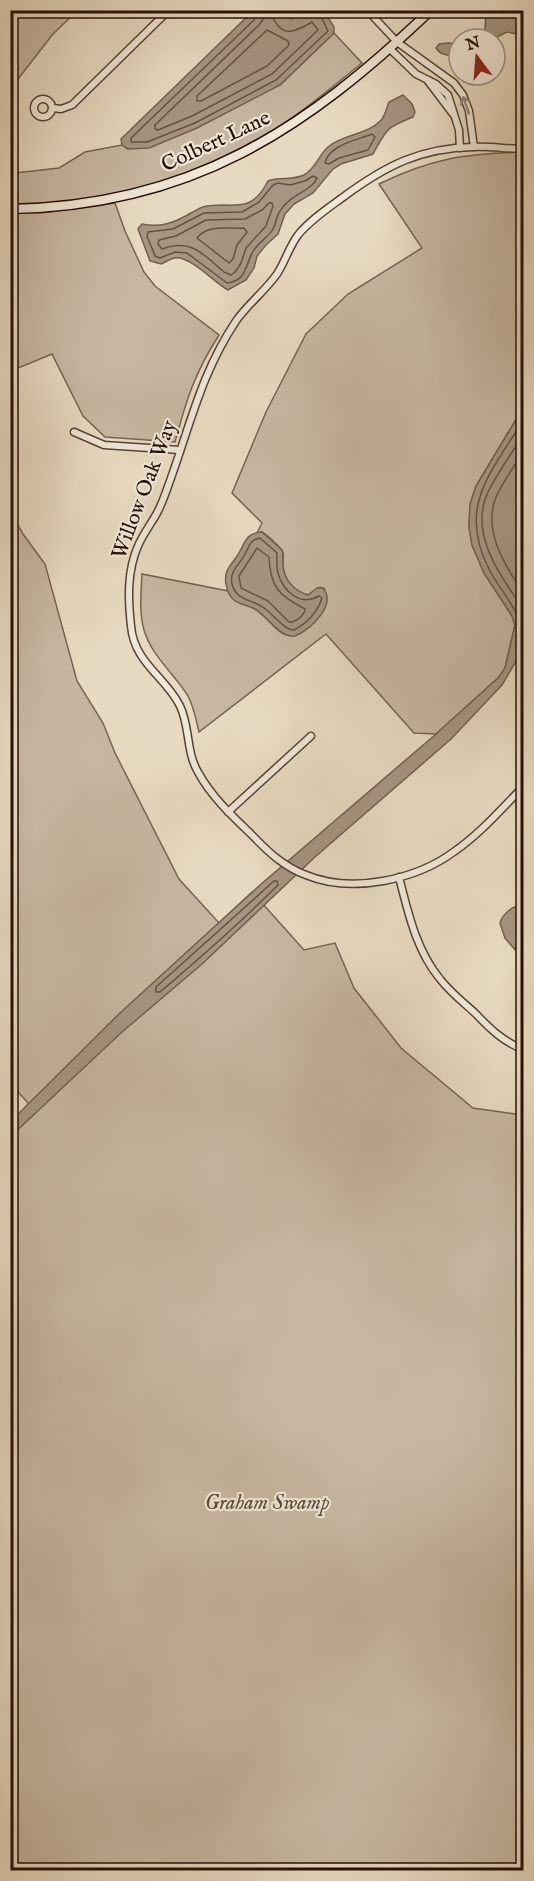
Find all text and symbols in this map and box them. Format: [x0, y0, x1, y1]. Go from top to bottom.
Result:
north arrow [447, 27, 507, 87]
text: N [463, 33, 483, 56]
one-way arrow [460, 96, 471, 115]
street label: Colbert Lane [157, 105, 275, 179]
street label: Willow Oak Way [106, 416, 184, 563]
park label: Graham Swamp [205, 1490, 330, 1517]

